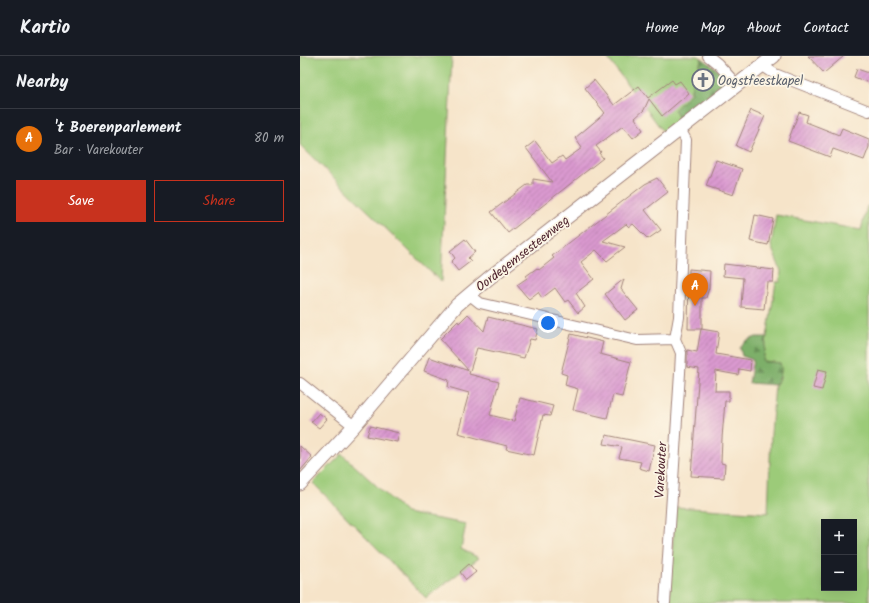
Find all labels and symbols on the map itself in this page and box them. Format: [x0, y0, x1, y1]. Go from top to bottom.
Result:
church icon: Oogstfeestkapel [690, 67, 716, 93]
place label: Oogstfeestkapel [718, 71, 803, 92]
street label: Oordegemsesteenweg [471, 211, 574, 298]
pin: A [682, 273, 708, 306]
your location [538, 313, 558, 333]
street label: Varekouter [650, 441, 674, 499]

